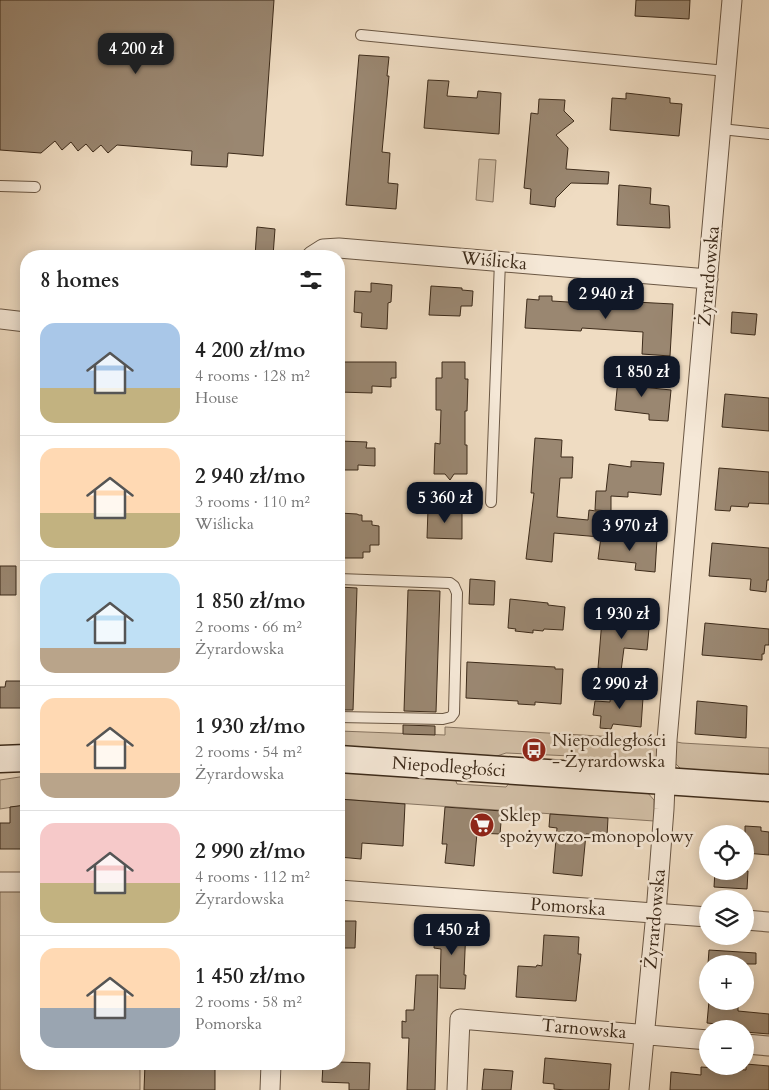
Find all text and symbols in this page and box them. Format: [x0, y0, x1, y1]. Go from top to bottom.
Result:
pin: 4 200 zł [84, 32, 188, 75]
text: 4 200 zł [109, 38, 163, 60]
street label: Żyrardowska [692, 225, 726, 327]
street label: Wiślicka [459, 246, 528, 276]
text: 8 homes [40, 266, 119, 295]
icon: filters [297, 266, 325, 294]
pin: 2 940 zł [554, 278, 658, 320]
text: 2 940 zł [579, 283, 633, 305]
text: 4 200 zł/mo [195, 336, 305, 365]
icon: home [80, 343, 140, 403]
pin: 1 850 zł [590, 356, 694, 398]
text: 1 850 zł [615, 361, 669, 383]
text: 4 rooms · 128 m² [195, 365, 310, 387]
text: House [195, 387, 238, 409]
text: 2 940 zł/mo [195, 462, 305, 491]
icon: home [80, 468, 140, 528]
pin: 5 360 zł [393, 482, 497, 524]
text: 5 360 zł [418, 487, 472, 509]
text: 3 rooms · 110 m² [195, 491, 310, 513]
pin: 3 970 zł [578, 510, 682, 552]
text: Wiślicka [195, 513, 254, 535]
text: 3 970 zł [603, 515, 657, 537]
text: 1 850 zł/mo [195, 587, 305, 616]
icon: home [80, 593, 140, 653]
pin: 1 930 zł [570, 598, 674, 640]
text: 1 930 zł [595, 603, 649, 625]
text: 2 rooms · 66 m² [195, 616, 302, 638]
text: Żyrardowska [195, 638, 284, 660]
pin: 2 990 zł [568, 668, 672, 710]
text: 2 990 zł [593, 673, 647, 695]
text: 1 930 zł/mo [195, 712, 305, 741]
icon: home [80, 718, 140, 778]
place label: Niepodległości - Żyrardowska [552, 728, 666, 774]
bus stop icon: Niepodległości - Żyrardowska [521, 737, 547, 763]
text: 2 rooms · 54 m² [195, 741, 302, 763]
street label: Niepodległości [391, 751, 507, 783]
text: Żyrardowska [195, 763, 284, 785]
place label: Sklep spożywczo-monopolowy [500, 803, 694, 849]
supermarket icon: Sklep spożywczo-monopolowy [469, 812, 495, 838]
map controls [699, 825, 754, 1075]
button: locate [699, 825, 754, 880]
text: 2 990 zł/mo [195, 837, 305, 866]
icon: home [80, 843, 140, 903]
text: 4 rooms · 112 m² [195, 866, 310, 888]
street label: Żyrardowska [638, 868, 672, 970]
text: Żyrardowska [195, 888, 284, 910]
button: layers [699, 890, 754, 945]
street label: Pomorska [530, 892, 607, 922]
pin: 1 450 zł [400, 914, 504, 956]
text: 1 450 zł [425, 919, 479, 941]
button: + [699, 955, 754, 1010]
text: 1 450 zł/mo [195, 962, 305, 991]
icon: home [80, 968, 140, 1028]
text: 2 rooms · 58 m² [195, 991, 302, 1013]
text: Pomorska [195, 1013, 262, 1035]
street label: Tarnowska [540, 1013, 628, 1045]
button: − [699, 1020, 754, 1075]

